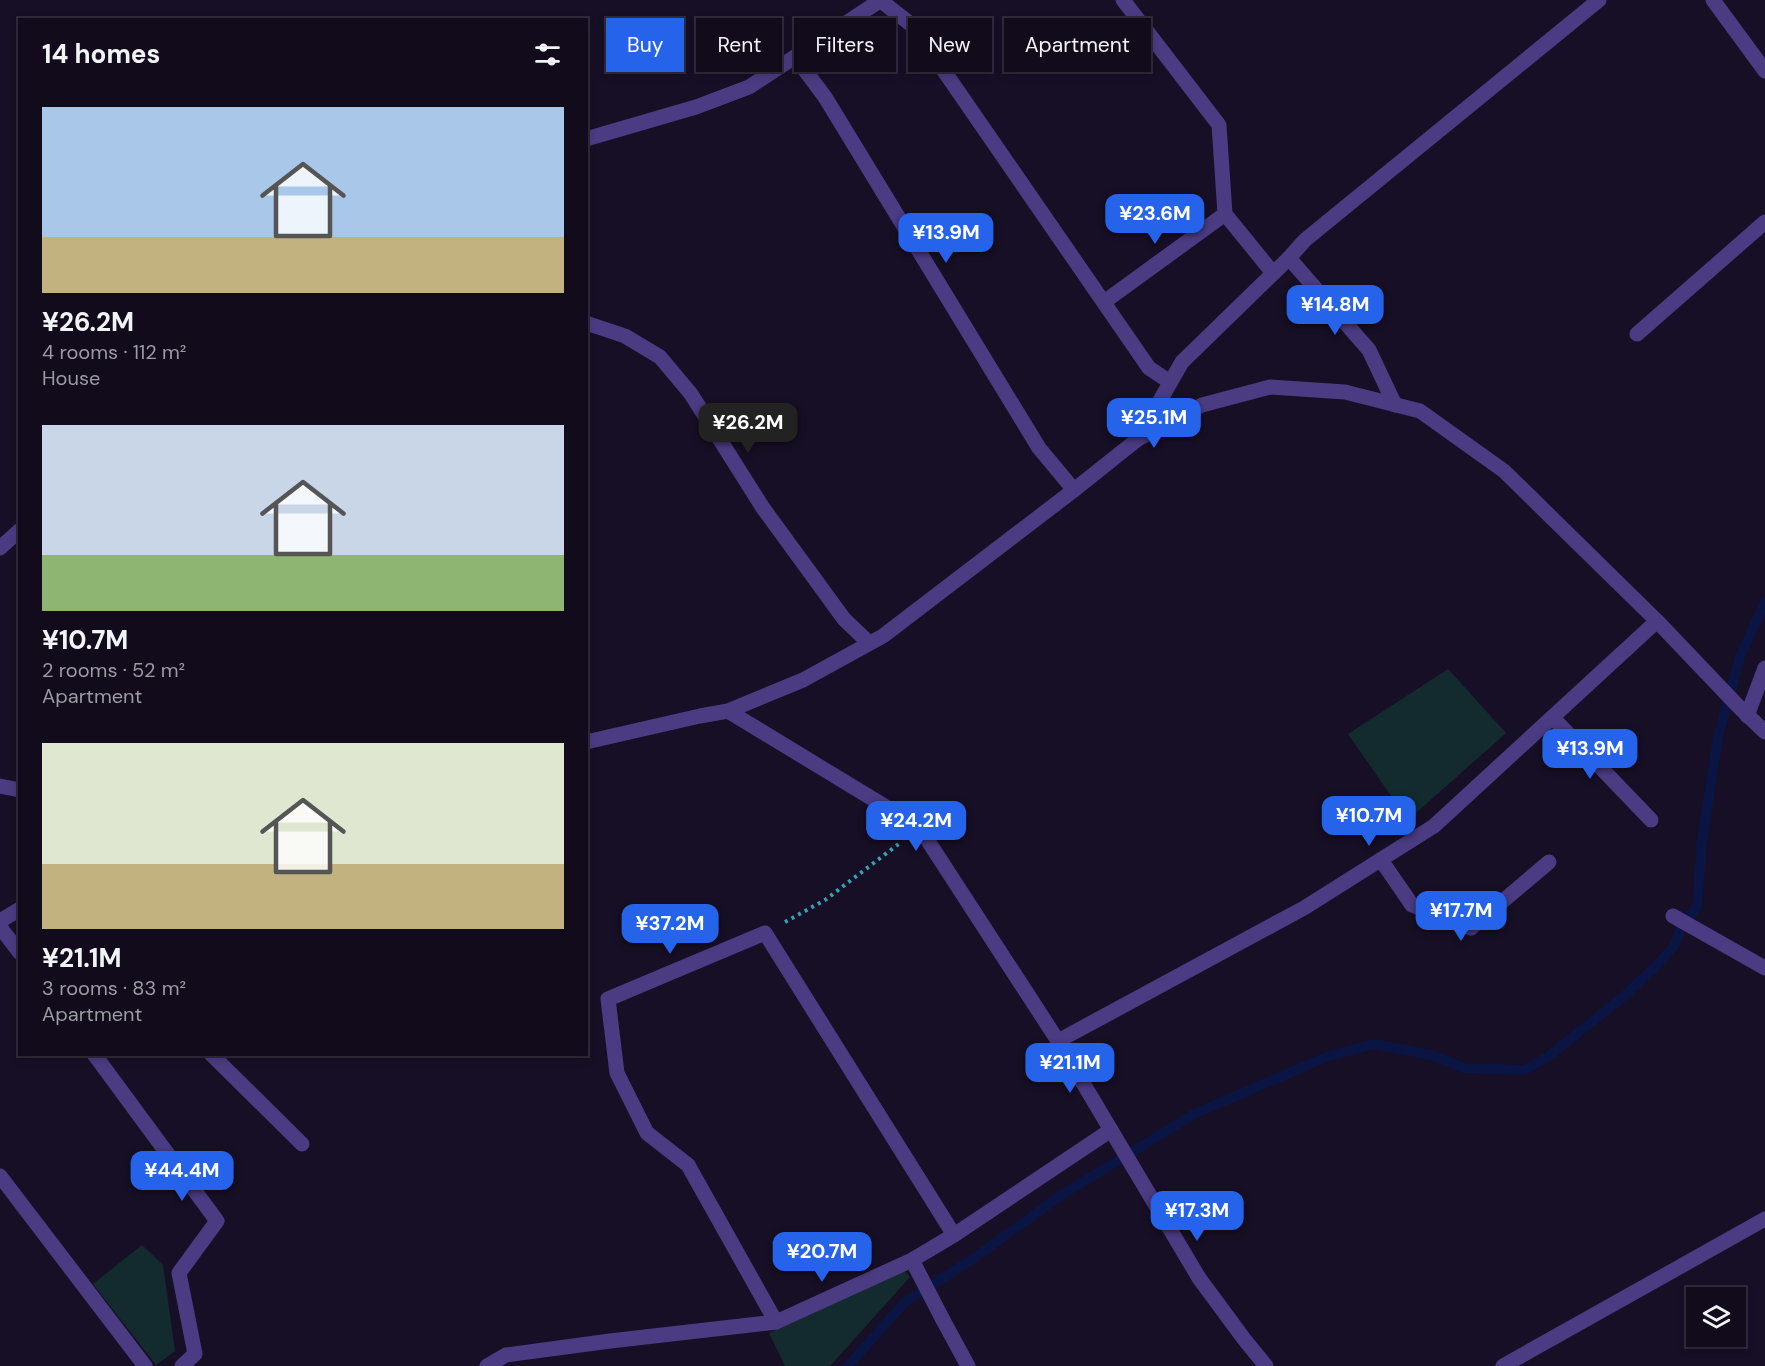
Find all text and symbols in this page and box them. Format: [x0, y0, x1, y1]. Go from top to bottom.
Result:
chip: Buy [606, 18, 684, 72]
chip: Rent [696, 18, 782, 72]
chip: Filters [794, 18, 896, 72]
chip: New [908, 18, 992, 72]
chip: Apartment [1004, 18, 1151, 72]
text: 14 homes [42, 37, 160, 71]
icon: filters [531, 38, 564, 71]
icon: home [249, 146, 357, 254]
pin: ¥23.6M [1106, 194, 1204, 245]
text: ¥23.6M [1119, 200, 1191, 226]
pin: ¥13.9M [897, 213, 995, 264]
text: ¥13.9M [912, 219, 980, 245]
pin: ¥14.8M [1286, 285, 1384, 336]
text: ¥14.8M [1301, 291, 1369, 317]
text: ¥26.2M [42, 305, 134, 339]
text: 4 rooms · 112 m² [42, 339, 186, 365]
text: House [42, 365, 100, 391]
pin: ¥25.1M [1105, 398, 1203, 449]
pin: ¥26.2M [699, 403, 797, 454]
text: ¥25.1M [1121, 404, 1187, 430]
text: ¥26.2M [713, 409, 783, 435]
icon: home [249, 464, 357, 572]
text: ¥10.7M [42, 623, 128, 657]
text: 2 rooms · 52 m² [42, 657, 185, 683]
text: Apartment [42, 683, 142, 709]
pin: ¥13.9M [1541, 729, 1639, 780]
text: ¥13.9M [1556, 735, 1624, 761]
icon: home [249, 782, 357, 890]
pin: ¥10.7M [1320, 796, 1418, 847]
pin: ¥24.2M [867, 801, 965, 852]
text: ¥10.7M [1336, 802, 1402, 828]
text: ¥24.2M [880, 807, 952, 833]
pin: ¥17.7M [1412, 891, 1510, 942]
text: ¥17.7M [1430, 897, 1492, 923]
pin: ¥37.2M [621, 904, 719, 955]
text: ¥37.2M [636, 910, 704, 936]
text: ¥21.1M [42, 941, 122, 975]
text: 3 rooms · 83 m² [42, 975, 186, 1001]
text: Apartment [42, 1001, 142, 1027]
pin: ¥21.1M [1021, 1043, 1119, 1094]
text: ¥21.1M [1039, 1049, 1101, 1075]
pin: ¥44.4M [133, 1151, 231, 1202]
text: ¥44.4M [145, 1157, 219, 1183]
pin: ¥17.3M [1148, 1191, 1246, 1242]
text: ¥17.3M [1165, 1197, 1229, 1223]
pin: ¥20.7M [773, 1232, 871, 1283]
text: ¥20.7M [787, 1238, 857, 1264]
map controls [1686, 1287, 1746, 1347]
button: layers [1686, 1287, 1746, 1347]

